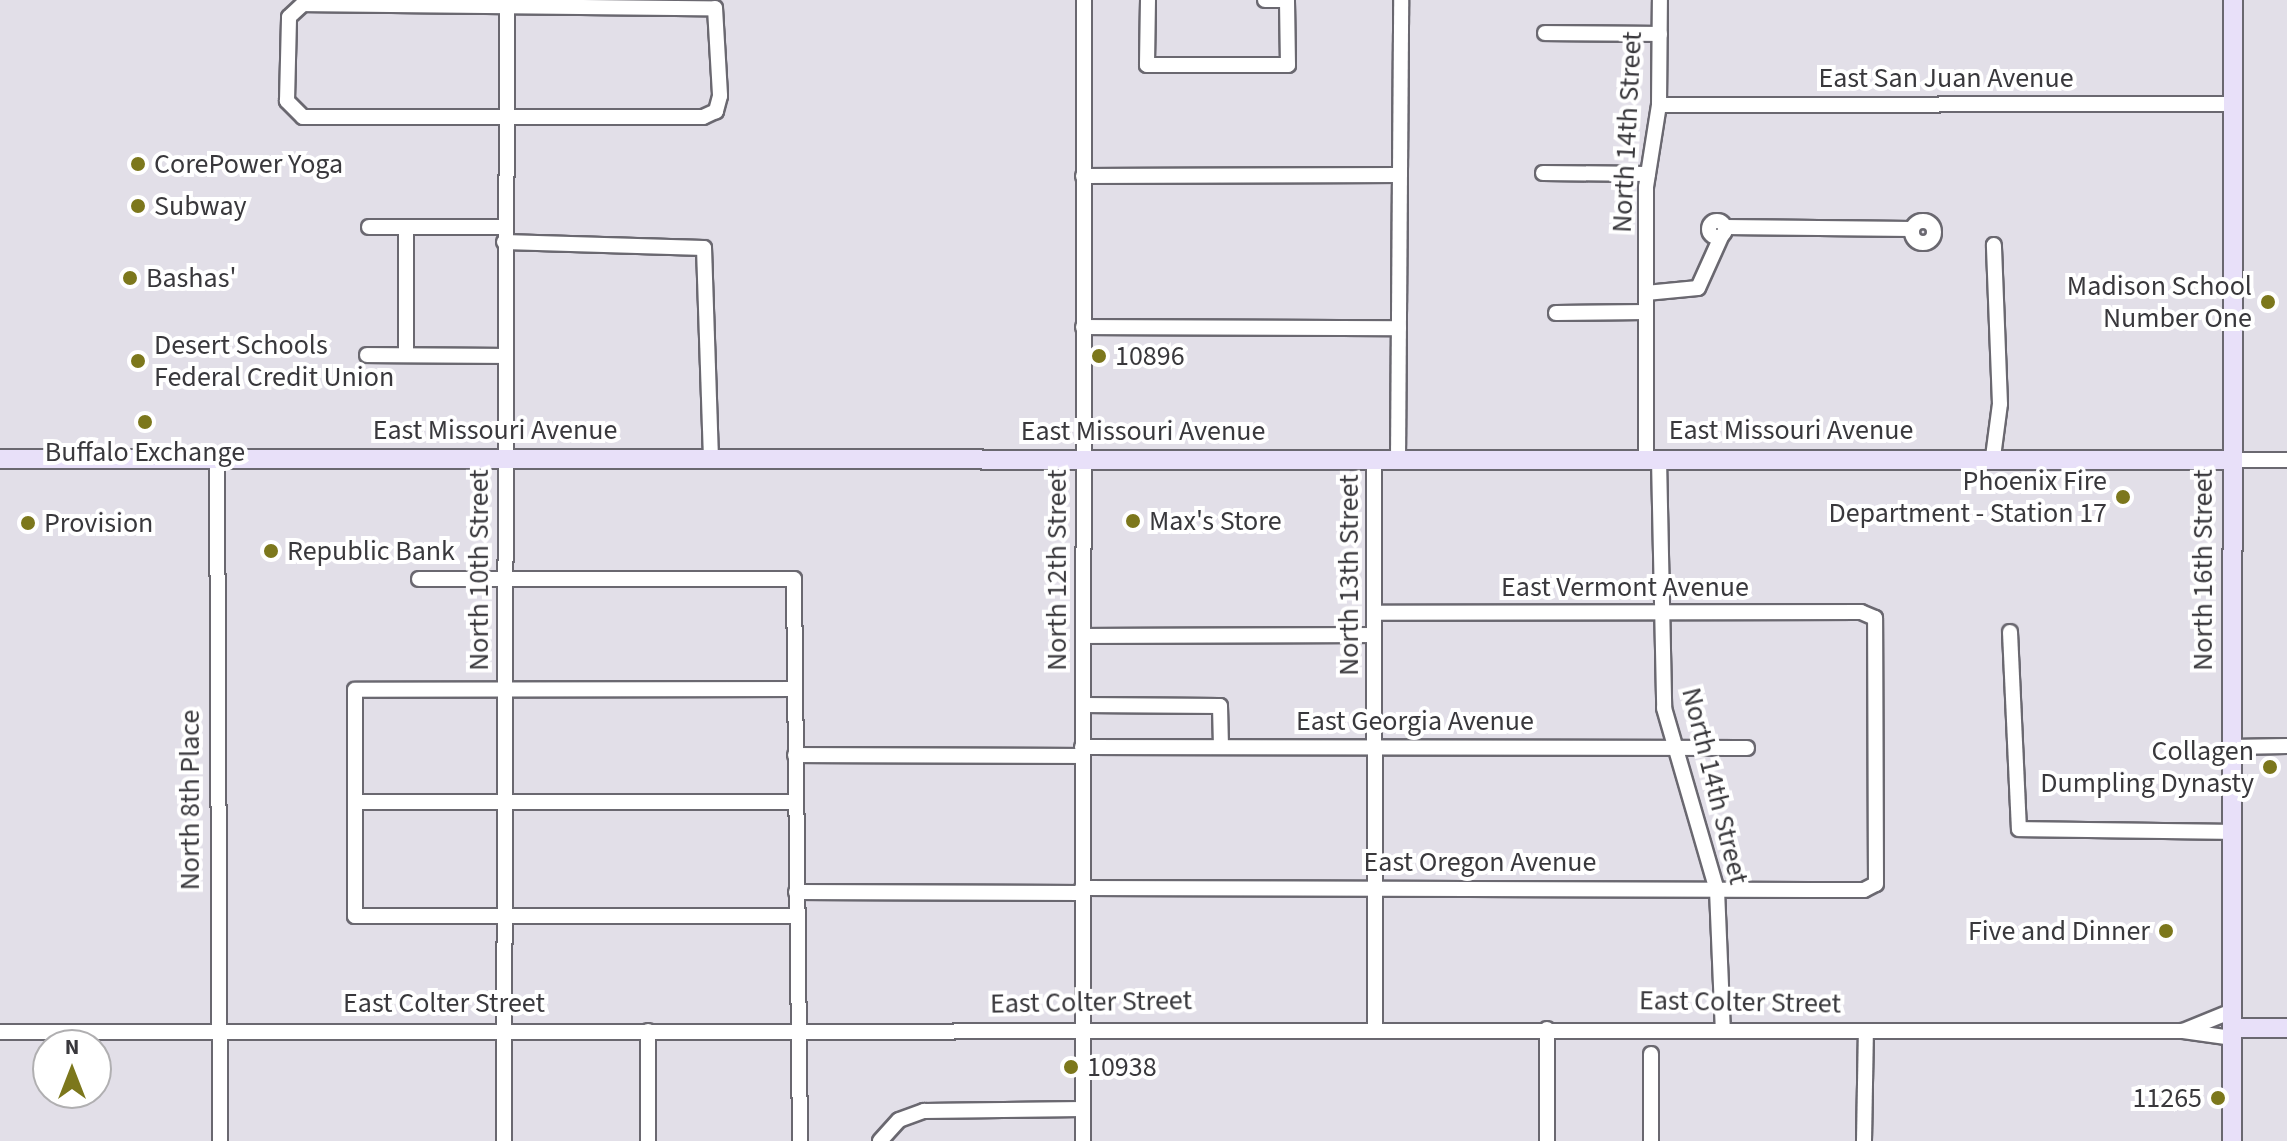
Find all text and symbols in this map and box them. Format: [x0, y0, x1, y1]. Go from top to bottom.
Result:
street label: North 14th Street [1605, 30, 1649, 234]
street label: East San Juan Avenue [1818, 61, 2074, 95]
place label: CorePower Yoga [154, 147, 343, 181]
marker: CorePower Yoga [129, 155, 147, 173]
place label: Subway [154, 189, 247, 223]
marker: Subway [129, 197, 147, 215]
place label: Bashas' [146, 261, 236, 295]
marker: Bashas' [121, 269, 139, 287]
place label: Madison School Number One [2067, 269, 2252, 335]
marker: Madison School Number One [2259, 293, 2277, 311]
place label: Desert Schools Federal Credit Union [154, 328, 394, 394]
place label: 10896 [1115, 339, 1185, 373]
marker: 10896 [1090, 347, 1108, 365]
marker: Desert Schools Federal Credit Union [129, 352, 147, 370]
marker: Buffalo Exchange [136, 413, 154, 431]
street label: East Missouri Avenue [373, 413, 617, 447]
street label: East Missouri Avenue [1669, 413, 1913, 447]
street label: East Missouri Avenue [1021, 414, 1265, 448]
place label: Buffalo Exchange [45, 435, 245, 469]
place label: Phoenix Fire Department - Station 17 [1828, 464, 2107, 530]
street label: North 10th Street [462, 469, 496, 671]
street label: North 12th Street [1040, 469, 1074, 671]
street label: North 16th Street [2186, 469, 2220, 671]
street label: North 13th Street [1332, 474, 1366, 676]
marker: Phoenix Fire Department - Station 17 [2114, 488, 2132, 506]
place label: Max's Store [1149, 504, 1282, 538]
place label: Provision [44, 506, 153, 540]
marker: Max's Store [1124, 512, 1142, 530]
marker: Provision [19, 514, 37, 532]
place label: Republic Bank [287, 534, 455, 568]
marker: Republic Bank [262, 542, 280, 560]
street label: East Vermont Avenue [1501, 570, 1749, 604]
street label: North 14th Street [1674, 684, 1756, 888]
street label: East Georgia Avenue [1296, 704, 1534, 738]
street label: North 8th Place [173, 710, 207, 890]
place label: Collagen Dumpling Dynasty [2040, 734, 2254, 800]
marker: Collagen Dumpling Dynasty [2261, 758, 2279, 776]
street label: East Oregon Avenue [1364, 845, 1596, 879]
place label: Five and Dinner [1968, 914, 2150, 948]
marker: Five and Dinner [2157, 922, 2175, 940]
street label: East Colter Street [990, 983, 1192, 1021]
street label: East Colter Street [1639, 983, 1841, 1021]
street label: East Colter Street [343, 986, 545, 1020]
north arrow [32, 1029, 112, 1109]
text: N [65, 1031, 79, 1063]
place label: 10938 [1087, 1050, 1157, 1084]
marker: 10938 [1062, 1058, 1080, 1076]
place label: 11265 [2132, 1081, 2202, 1115]
marker: 11265 [2209, 1089, 2227, 1107]

